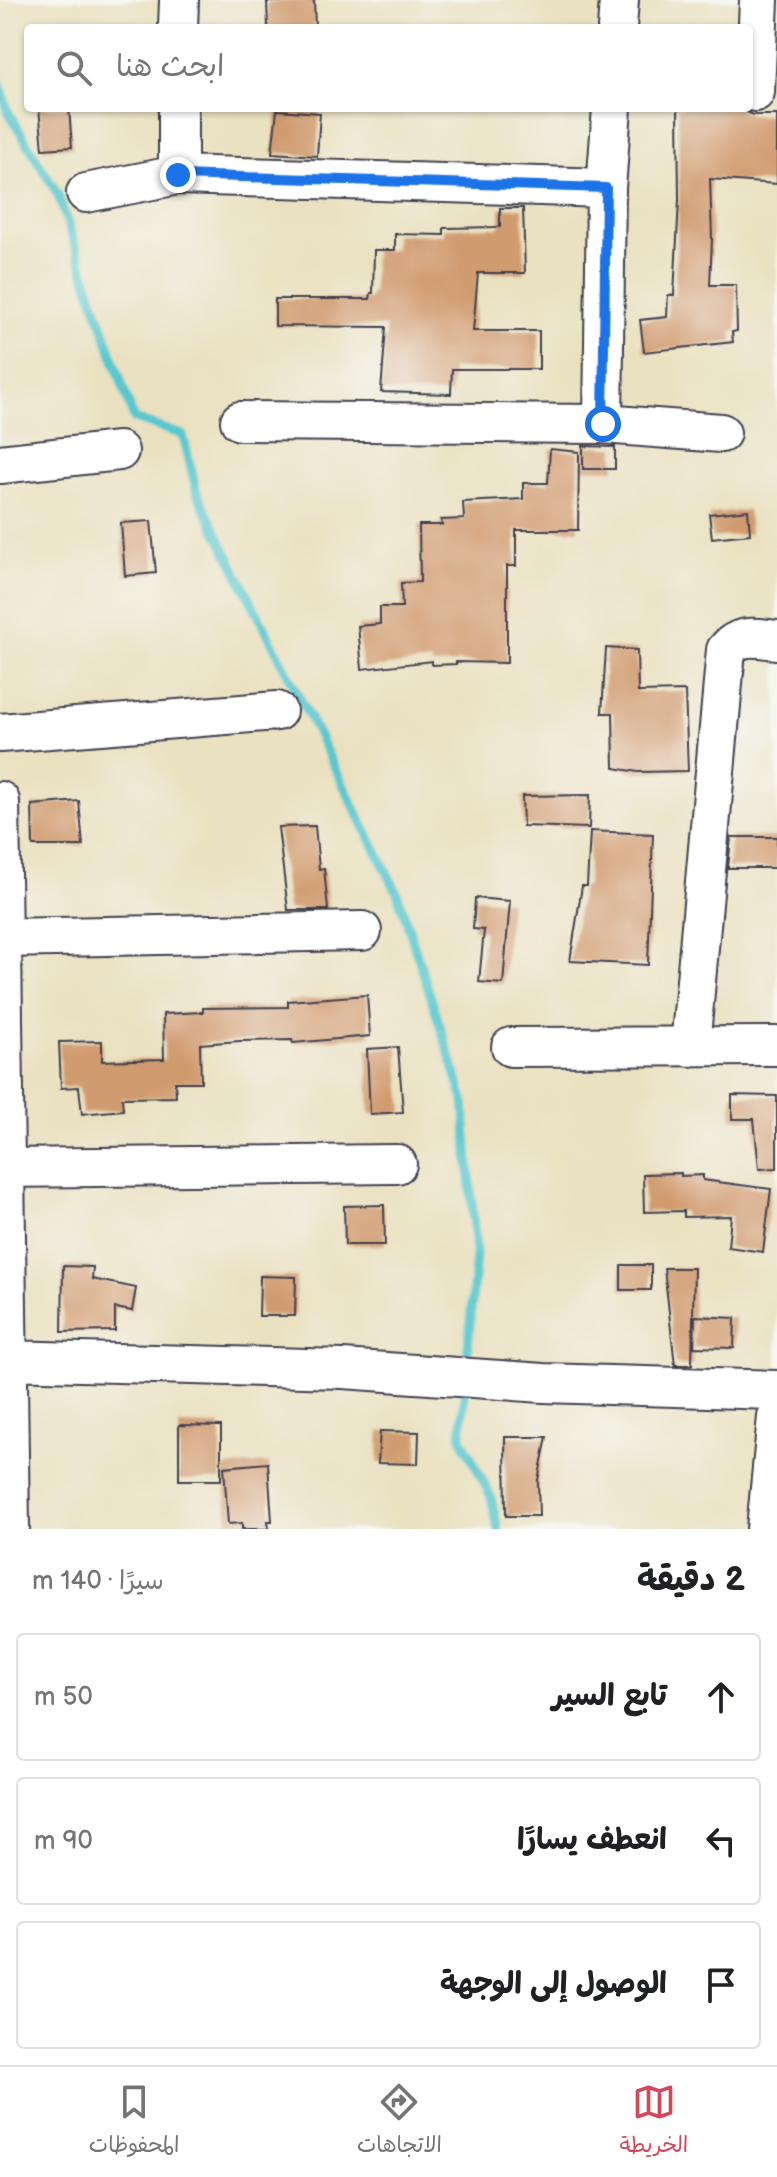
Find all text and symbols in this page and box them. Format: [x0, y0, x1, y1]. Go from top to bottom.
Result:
search box [24, 24, 753, 112]
icon: search [52, 46, 96, 90]
text: ابحث هنا [116, 49, 224, 85]
route end [160, 157, 196, 193]
route start [585, 406, 621, 442]
text: 2 دقيقة [637, 1559, 745, 1600]
text: سيرًا · 140 m [32, 1566, 164, 1597]
icon: ahead [699, 1675, 743, 1719]
text: تابع السير [552, 1678, 667, 1714]
text: 50 m [34, 1682, 93, 1713]
icon: left [699, 1819, 743, 1863]
text: انعطف يسارًا [517, 1822, 667, 1858]
text: 90 m [34, 1826, 93, 1857]
icon: arrive [699, 1963, 743, 2007]
text: الوصول إلى الوجهة [440, 1966, 667, 2002]
tab: المحفوظات [89, 2080, 179, 2164]
tab: الاتجاهات [357, 2080, 442, 2164]
tab: الخريطة [620, 2080, 688, 2164]

